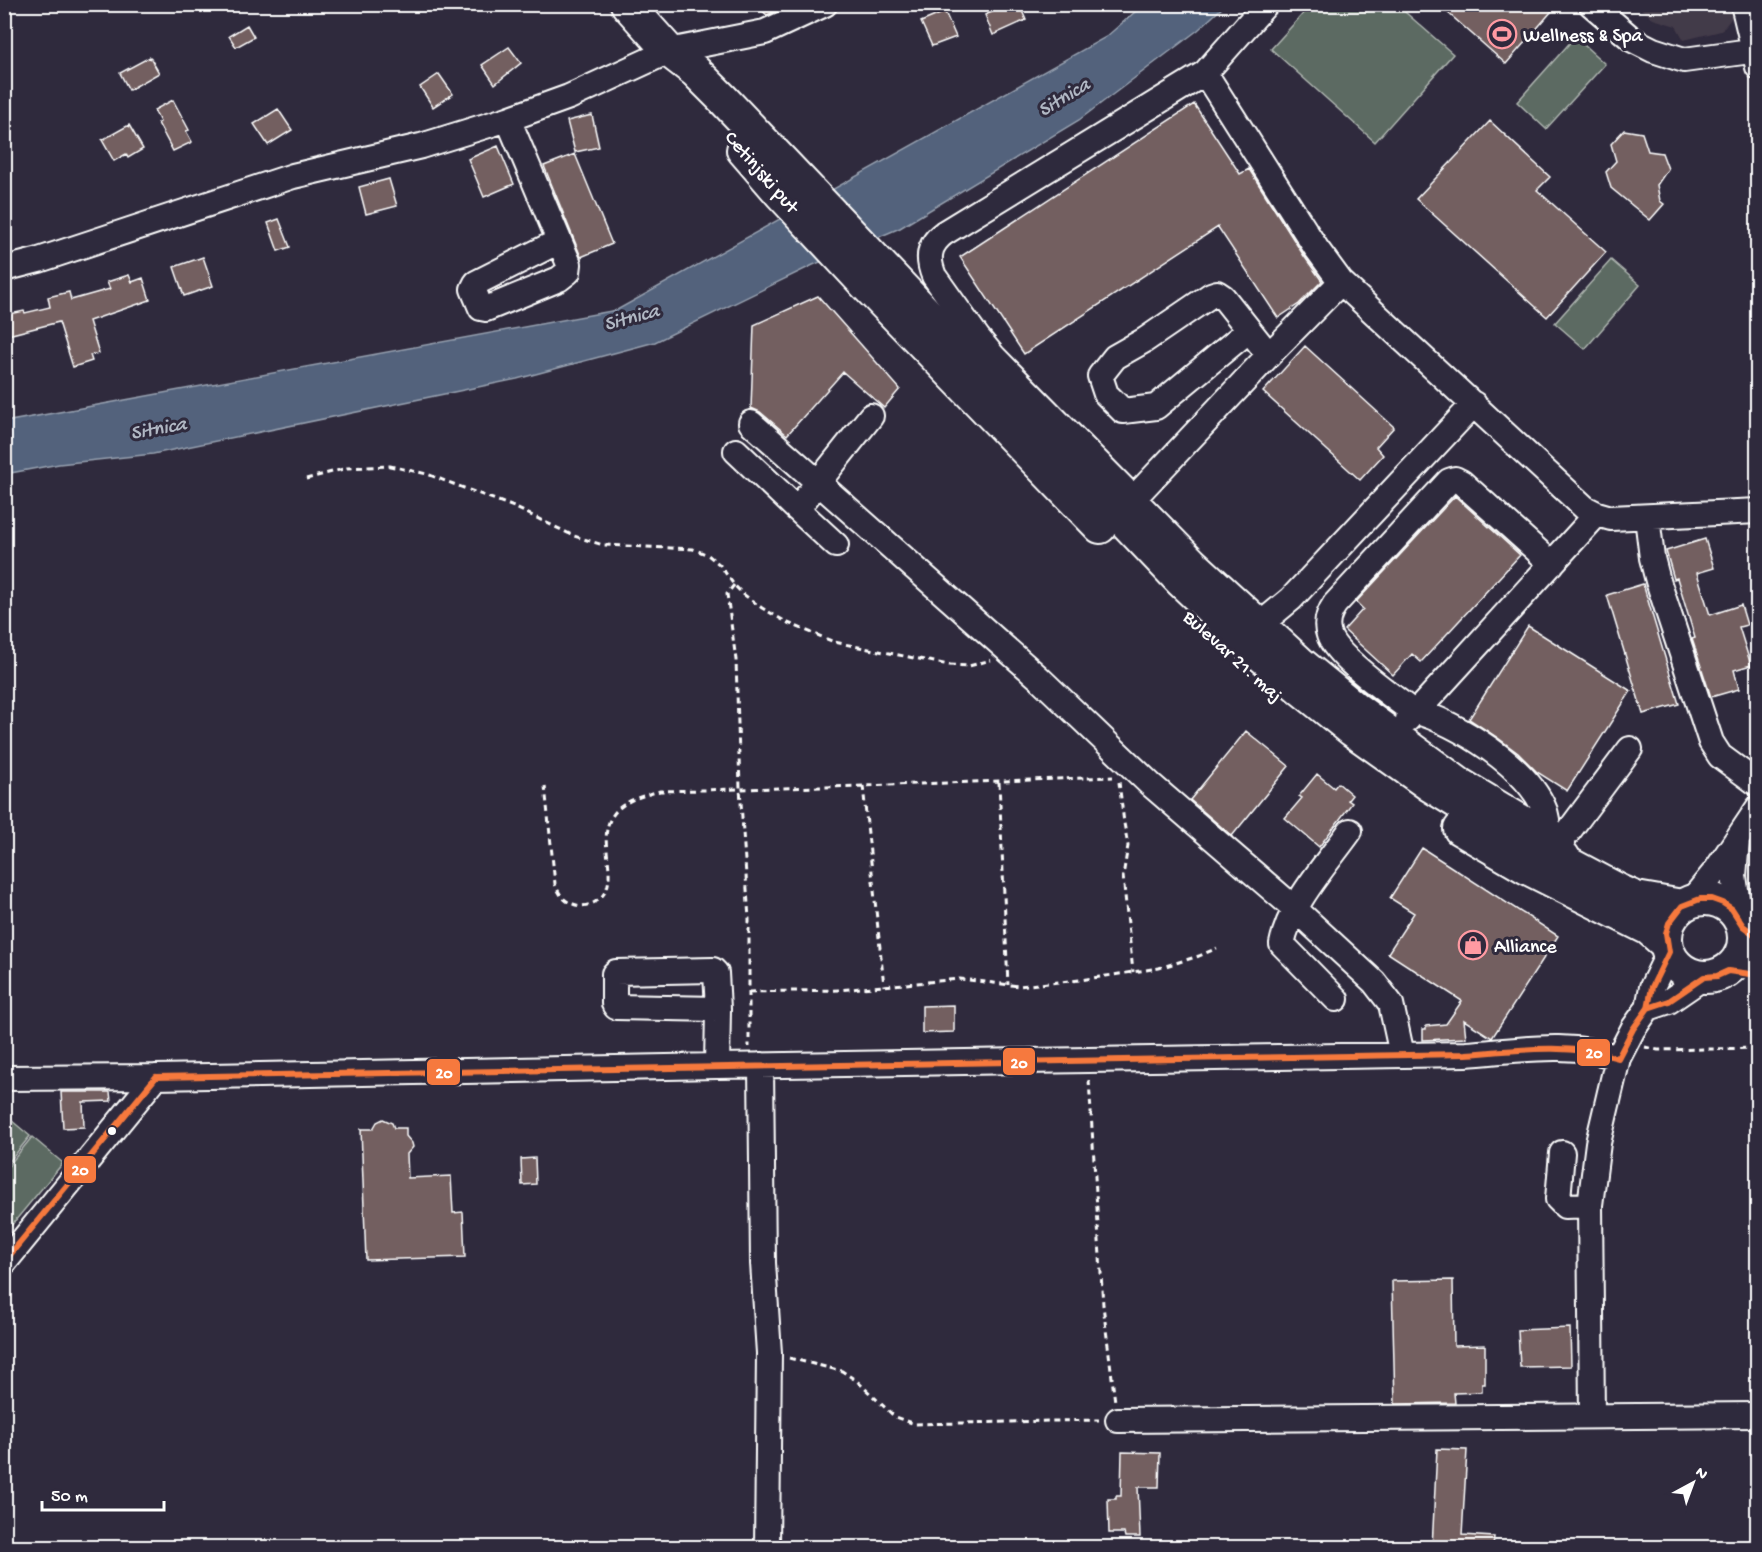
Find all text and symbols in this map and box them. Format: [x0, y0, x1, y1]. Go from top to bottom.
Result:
sports icon: Wellness & Spa [1486, 18, 1518, 50]
place label: Wellness & Spa [1523, 26, 1643, 49]
water label: Sitnica [1034, 73, 1096, 124]
street label: Cetinjski put [718, 127, 804, 221]
water label: Sitnica [602, 300, 664, 339]
water label: Sitnica [129, 413, 190, 448]
street label: Bulevar 21. maj [1176, 606, 1286, 708]
shop icon: Alliance [1457, 929, 1489, 961]
place label: Alliance [1494, 937, 1557, 960]
line badge: 20 [1576, 1038, 1611, 1067]
text: 20 [1586, 1046, 1602, 1065]
line badge: 20 [1002, 1047, 1036, 1076]
text: 20 [1011, 1056, 1027, 1075]
line badge: 20 [426, 1058, 461, 1086]
text: 20 [436, 1066, 452, 1085]
unlabelled marker [106, 1125, 118, 1137]
line badge: 20 [63, 1155, 97, 1184]
text: 20 [72, 1163, 88, 1182]
north arrow [1663, 1453, 1723, 1513]
text: N [1690, 1464, 1711, 1485]
scale bar [42, 1474, 164, 1512]
text: 50 m [51, 1487, 88, 1508]

